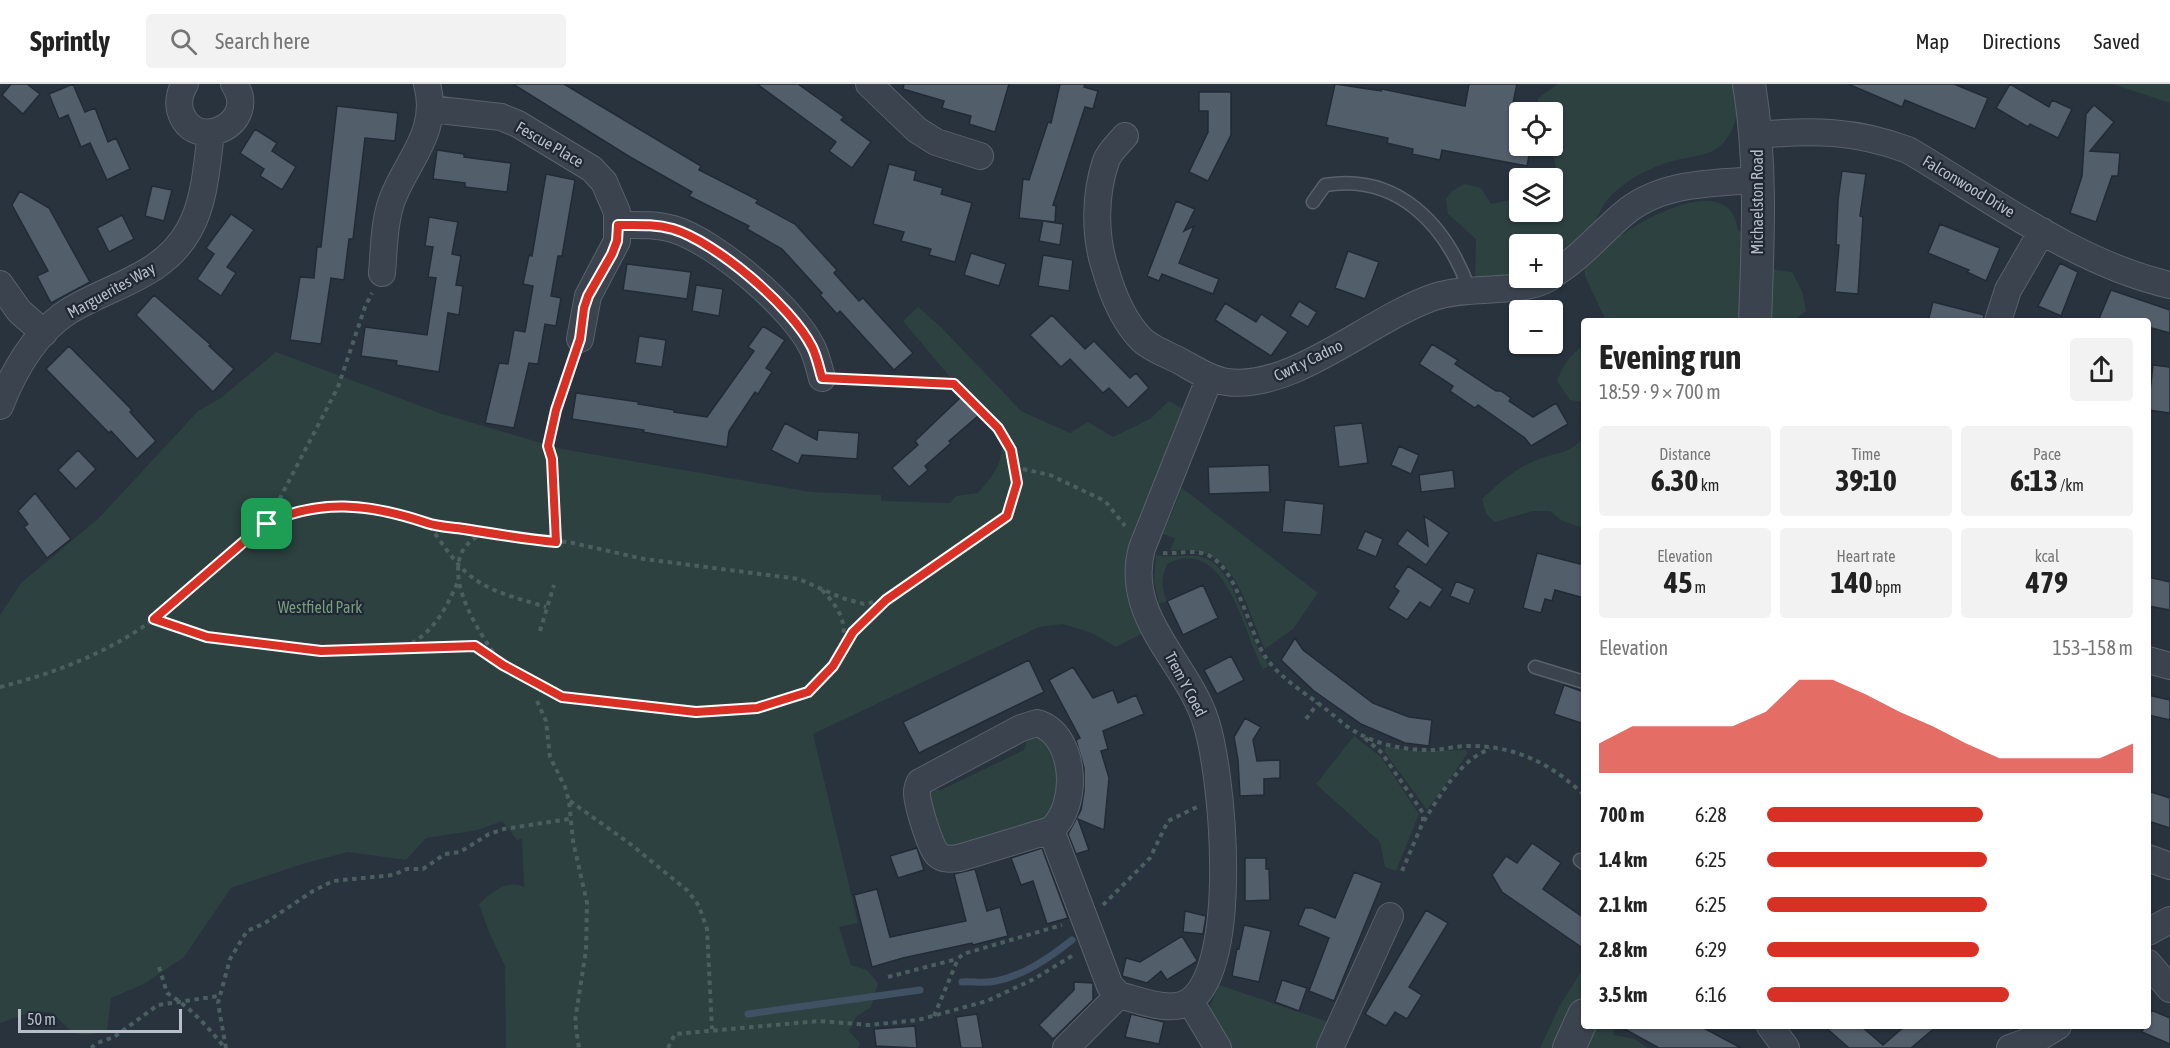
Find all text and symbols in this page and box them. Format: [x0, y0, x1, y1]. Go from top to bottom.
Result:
search box [146, 14, 566, 68]
text: Sprintly [30, 25, 110, 57]
icon: search [167, 25, 200, 58]
text: Search here [215, 28, 310, 54]
text: Map [1915, 29, 1949, 53]
text: Directions [1982, 29, 2061, 53]
text: Saved [2094, 29, 2140, 53]
map controls [1509, 102, 1563, 354]
button: locate [1509, 102, 1563, 156]
street label: Fescue Place [513, 117, 587, 171]
street label: Michaelston Road [1748, 149, 1766, 255]
street label: Falconwood Drive [1920, 151, 2018, 221]
button: layers [1509, 168, 1563, 222]
button: + [1509, 234, 1563, 288]
street label: Marguerites Way [64, 258, 159, 322]
button: − [1509, 300, 1563, 354]
street label: Cwrt y Cadno [1271, 336, 1346, 385]
text: Evening run [1599, 338, 1741, 376]
button: share [2070, 338, 2133, 401]
text: 18:59 · 9 × 700 m [1599, 380, 1721, 403]
text: Distance [1659, 445, 1711, 463]
text: Time [1851, 445, 1881, 463]
text: Pace [2033, 445, 2061, 463]
text: 6.30 [1651, 463, 1698, 497]
text: 39:10 [1835, 463, 1897, 497]
text: 6:13 [2010, 463, 2058, 497]
text: km [1698, 476, 1719, 494]
text: /km [2058, 476, 2084, 494]
pin [241, 498, 292, 549]
icon: arrive [250, 507, 283, 540]
text: Elevation [1657, 547, 1713, 565]
text: Heart rate [1837, 547, 1895, 565]
text: kcal [2035, 547, 2059, 565]
text: 45 [1664, 565, 1692, 599]
text: 140 [1830, 565, 1873, 599]
text: 479 [2026, 565, 2068, 599]
text: m [1692, 578, 1706, 596]
text: bpm [1873, 578, 1902, 596]
park label: Westfield Park [278, 598, 362, 616]
text: Elevation [1599, 636, 1668, 659]
text: 153–158 m [2052, 636, 2133, 659]
street label: Trem Y Coed [1161, 649, 1211, 719]
text: 700 m [1599, 803, 1644, 826]
text: 6:28 [1695, 803, 1727, 826]
text: 1.4 km [1599, 848, 1647, 871]
text: 6:25 [1695, 848, 1727, 871]
text: 2.1 km [1599, 893, 1647, 916]
text: 6:25 [1695, 893, 1727, 916]
text: 2.8 km [1599, 938, 1647, 961]
text: 6:29 [1695, 938, 1727, 961]
text: 3.5 km [1599, 983, 1647, 1006]
text: 6:16 [1695, 983, 1727, 1006]
scale bar [18, 1006, 182, 1034]
text: 50 m [27, 1010, 56, 1028]

